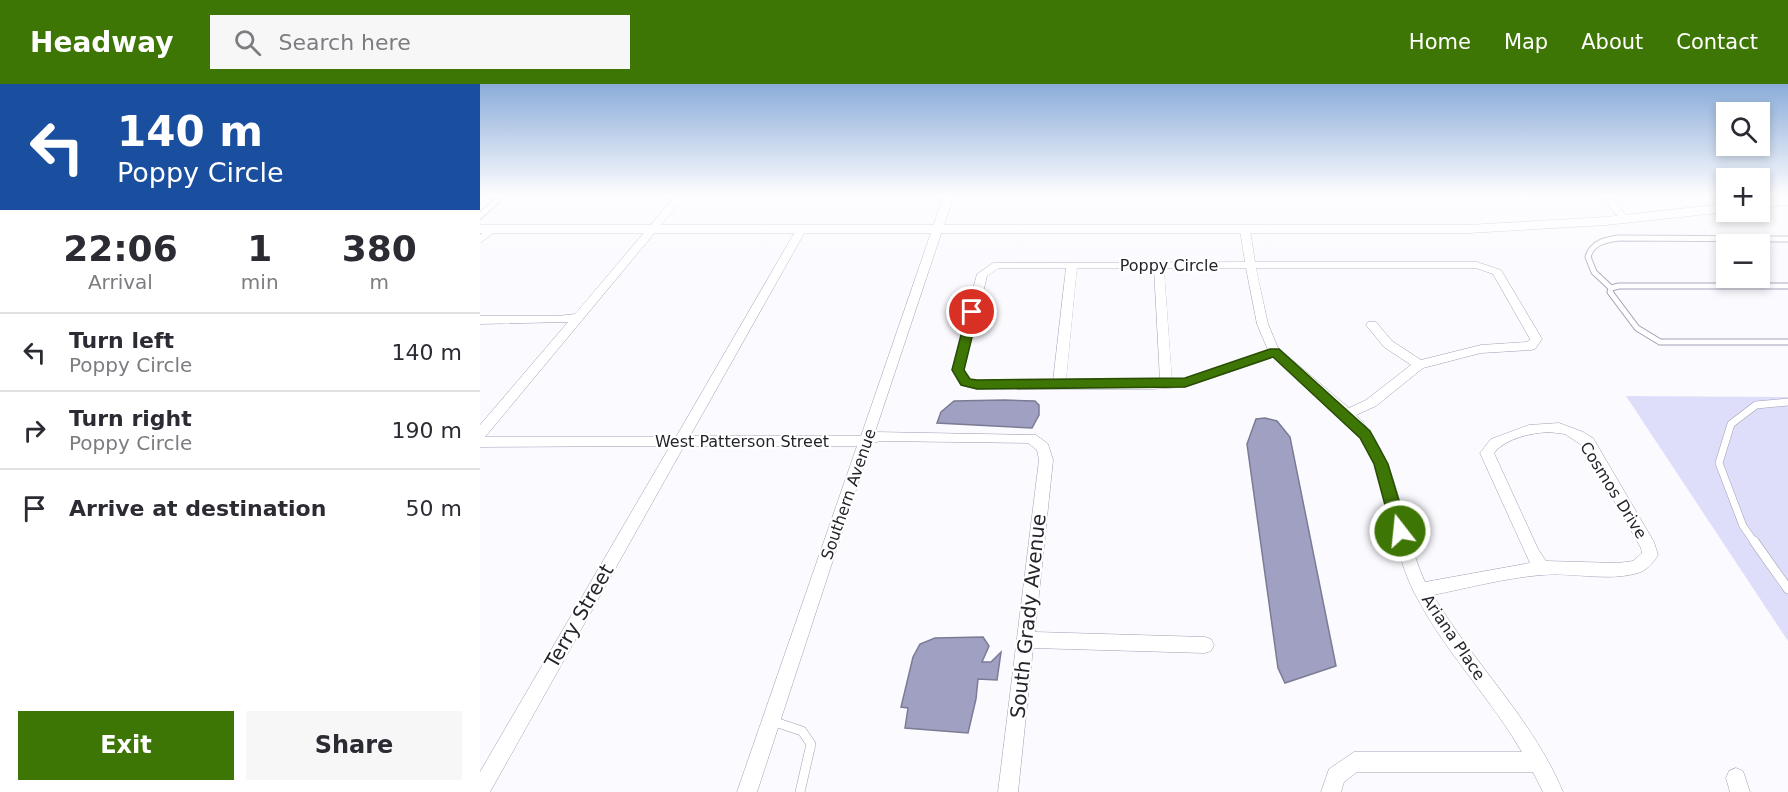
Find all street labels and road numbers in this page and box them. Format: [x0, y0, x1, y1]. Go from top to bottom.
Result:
street label: Poppy Circle [1120, 256, 1218, 275]
street label: Southern Avenue [817, 426, 880, 562]
street label: West Patterson Street [655, 432, 829, 451]
street label: Cosmos Drive [1576, 438, 1651, 542]
street label: South Grady Avenue [1005, 512, 1051, 720]
street label: Terry Street [539, 560, 619, 673]
street label: Ariana Place [1418, 591, 1489, 684]

